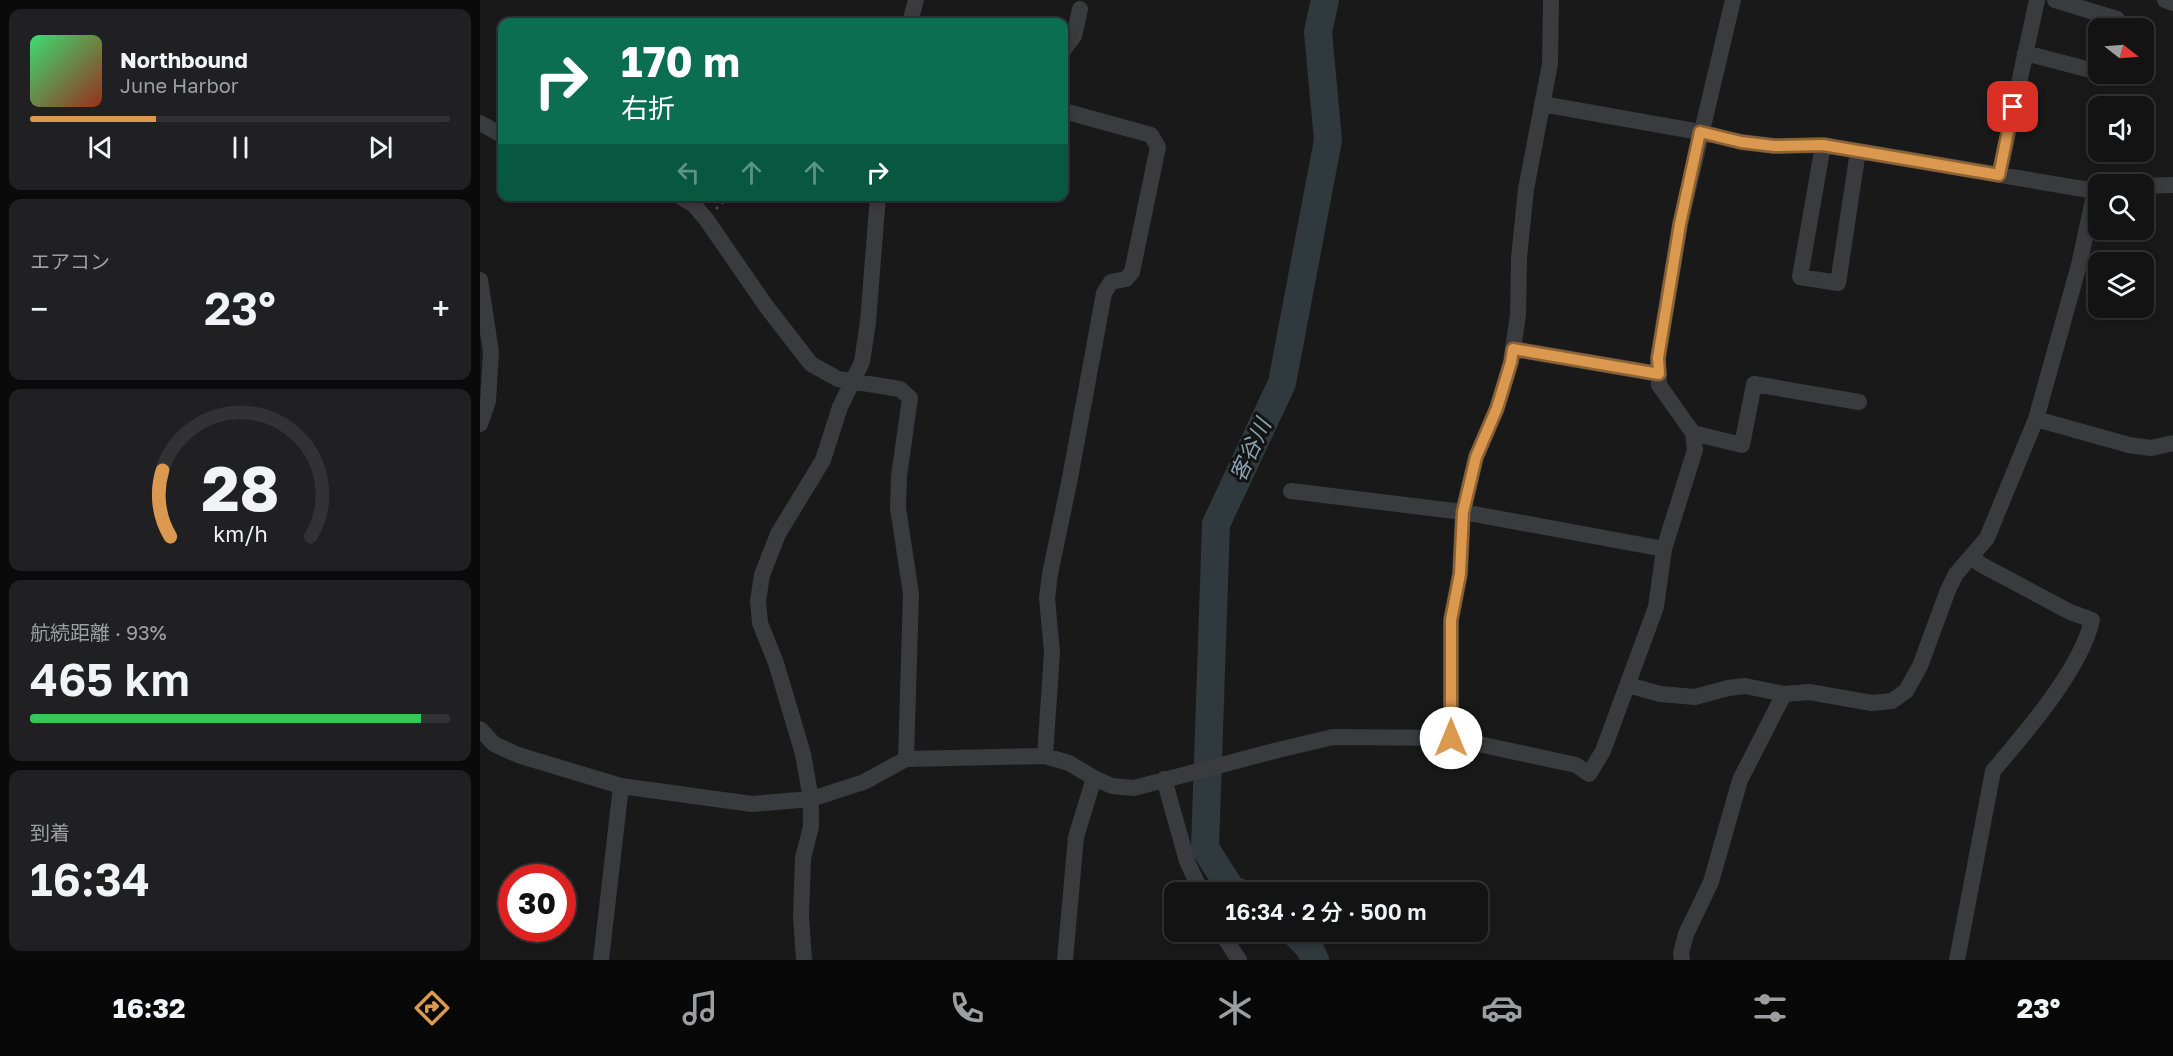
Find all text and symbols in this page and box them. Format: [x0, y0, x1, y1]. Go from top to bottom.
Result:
north arrow [2088, 18, 2154, 84]
map controls [2088, 18, 2154, 318]
text: 170 m [621, 36, 740, 86]
icon: right [522, 42, 600, 120]
text: Northbound [120, 46, 248, 73]
text: June Harbor [120, 73, 239, 97]
pin [1987, 81, 2038, 132]
icon: arrive [1996, 90, 2029, 123]
text: 右折 [621, 92, 675, 124]
button: sound [2088, 96, 2154, 162]
icon: previous [84, 131, 117, 164]
icon: pause [224, 131, 257, 164]
icon: next [364, 131, 397, 164]
icon: left [672, 156, 705, 189]
icon: ahead [735, 156, 768, 189]
icon: ahead [798, 156, 831, 189]
icon: right [861, 156, 894, 189]
button: search [2088, 174, 2154, 240]
text: エアコン [30, 249, 110, 273]
button: layers [2088, 252, 2154, 318]
text: 23° [204, 281, 276, 335]
text: − [30, 289, 48, 328]
text: + [432, 289, 450, 328]
water label: 客谷川 [1223, 412, 1277, 485]
text: 28 [201, 450, 279, 525]
text: km/h [213, 521, 267, 547]
text: 航続距離 · 93% [30, 620, 167, 644]
text: 465 km [30, 652, 190, 706]
position arrow [1419, 706, 1483, 770]
text: 到着 [30, 820, 70, 844]
text: 16:34 [30, 852, 150, 906]
speed limit sign: 30 [498, 864, 576, 942]
text: 16:34 · 2 分 · 500 m [1225, 898, 1427, 925]
icon: directions [411, 987, 453, 1029]
icon: music [679, 987, 721, 1029]
icon: phone [946, 987, 988, 1029]
icon: climate [1214, 987, 1256, 1029]
icon: car [1481, 987, 1523, 1029]
icon: filters [1749, 987, 1791, 1029]
text: 16:32 [113, 992, 185, 1024]
text: 23° [2017, 992, 2060, 1024]

